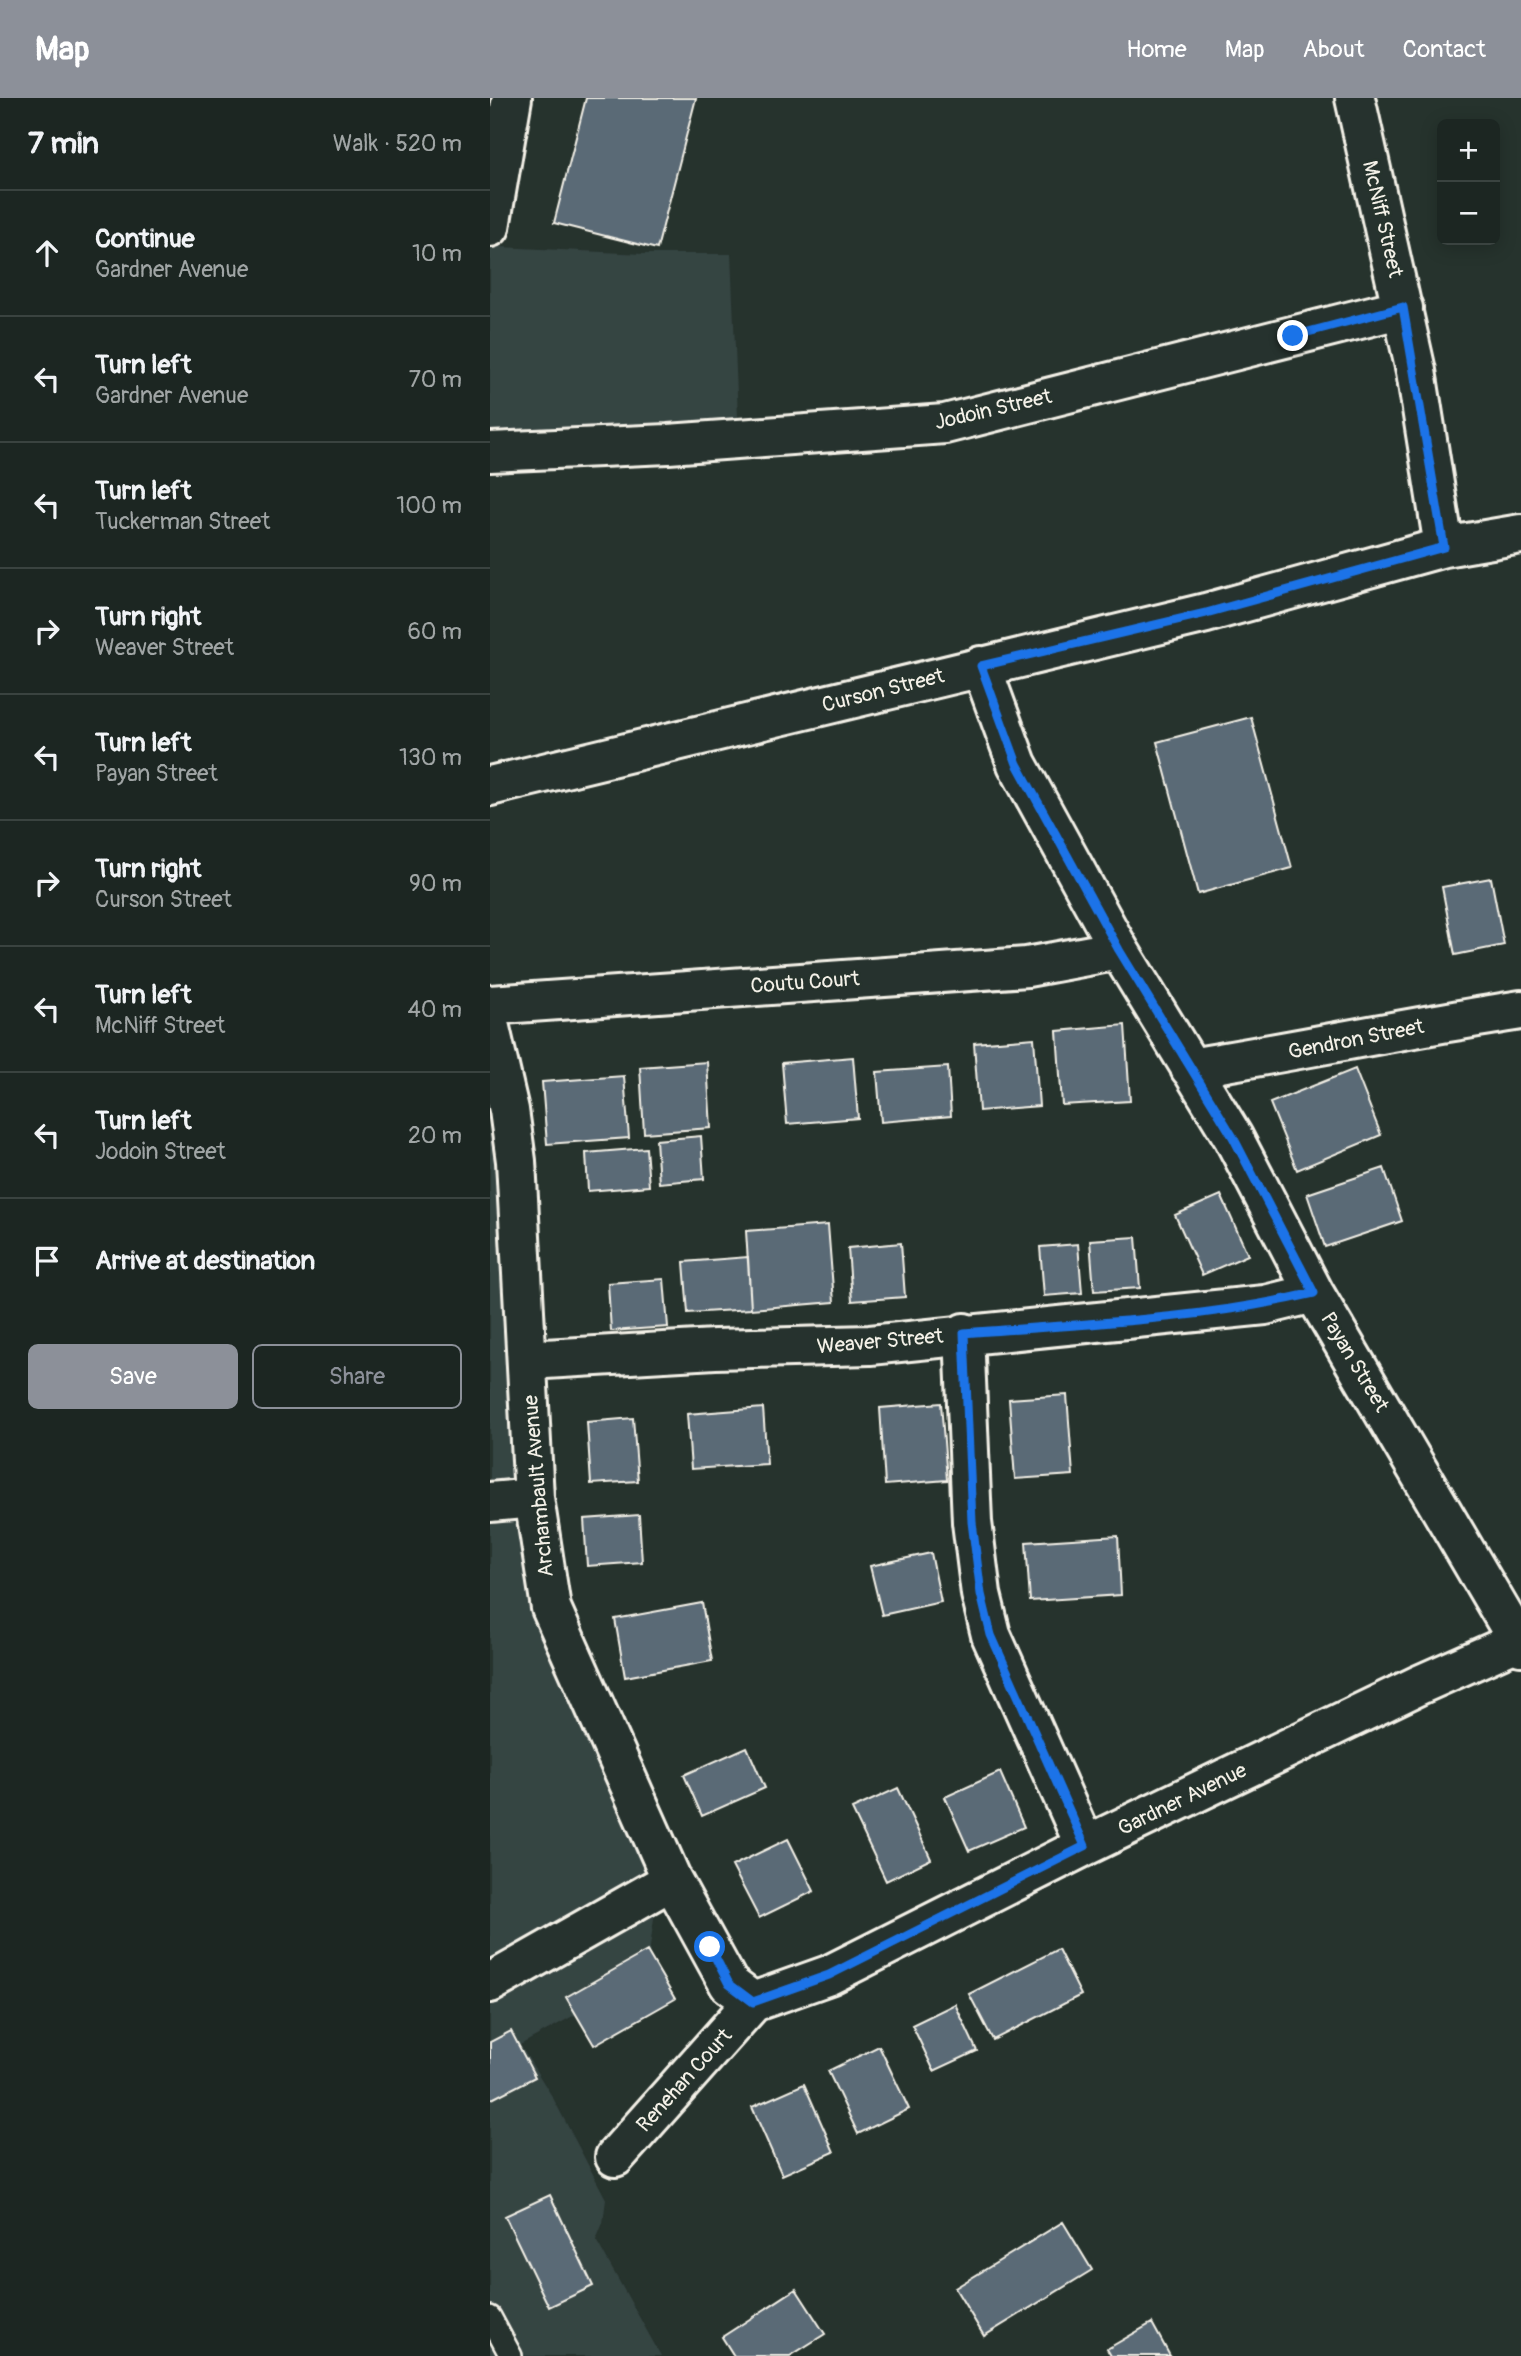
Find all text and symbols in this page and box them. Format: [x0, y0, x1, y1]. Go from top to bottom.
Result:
text: Map [35, 29, 90, 70]
text: Home [1126, 35, 1187, 64]
text: Map [1225, 35, 1265, 64]
text: About [1303, 35, 1365, 64]
text: Contact [1403, 35, 1486, 64]
map controls [1437, 119, 1500, 245]
button: + [1437, 119, 1500, 182]
text: 7 min [28, 125, 99, 162]
text: Walk · 520 m [333, 129, 462, 158]
street label: McNiff Street [1356, 158, 1409, 281]
button: − [1437, 182, 1500, 245]
text: Continue [95, 223, 195, 255]
icon: ahead [28, 234, 66, 272]
text: 10 m [412, 239, 462, 268]
text: Gardner Avenue [95, 255, 248, 284]
route end [1277, 320, 1308, 351]
text: Turn left [95, 349, 191, 381]
icon: left [28, 360, 66, 398]
text: 70 m [409, 365, 462, 394]
text: Gardner Avenue [95, 381, 248, 410]
street label: Jodoin Street [932, 383, 1055, 436]
text: Turn left [95, 475, 191, 507]
icon: left [28, 486, 66, 524]
text: 100 m [396, 491, 462, 520]
text: Tuckerman Street [95, 507, 270, 536]
text: Turn right [95, 601, 201, 633]
icon: right [28, 612, 66, 650]
text: 60 m [407, 617, 462, 646]
text: Weaver Street [95, 633, 234, 662]
street label: Curson Street [819, 662, 947, 719]
text: Turn left [95, 727, 191, 759]
icon: left [28, 738, 66, 776]
text: 130 m [399, 743, 462, 772]
text: Payan Street [95, 759, 218, 788]
text: Turn right [95, 853, 201, 885]
icon: right [28, 864, 66, 902]
text: 90 m [409, 869, 462, 898]
text: Curson Street [95, 885, 232, 914]
street label: Coutu Court [750, 965, 861, 1000]
text: Turn left [95, 979, 191, 1011]
icon: left [28, 990, 66, 1028]
text: 40 m [408, 995, 462, 1024]
text: McNiff Street [95, 1011, 225, 1040]
street label: Gendron Street [1286, 1013, 1427, 1066]
text: Turn left [95, 1105, 191, 1137]
icon: left [28, 1116, 66, 1154]
text: 20 m [408, 1121, 462, 1150]
text: Jodoin Street [95, 1137, 226, 1166]
icon: arrive [28, 1242, 66, 1280]
text: Arrive at destination [95, 1245, 315, 1277]
street label: Payan Street [1314, 1307, 1395, 1418]
street label: Weaver Street [816, 1322, 945, 1360]
button: Save [28, 1344, 238, 1409]
button: Share [252, 1344, 462, 1409]
street label: Archambault Avenue [517, 1393, 560, 1578]
street label: Gardner Avenue [1113, 1756, 1252, 1842]
route start [694, 1931, 725, 1962]
street label: Renehan Court [631, 2022, 738, 2138]

